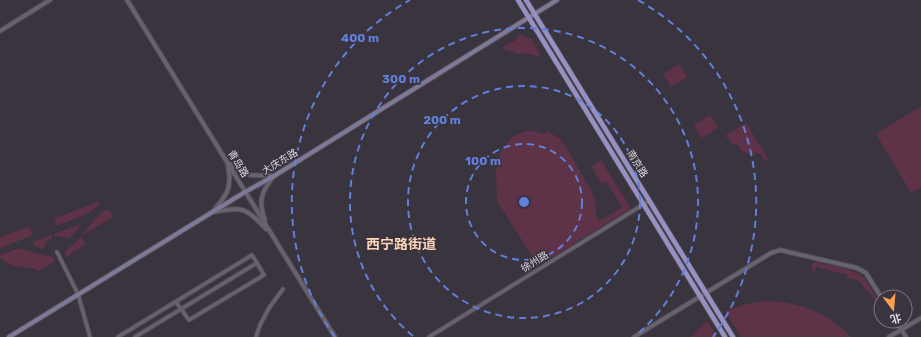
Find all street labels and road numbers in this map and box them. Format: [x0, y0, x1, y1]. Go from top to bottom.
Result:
street label: 大庆东路 [260, 147, 300, 177]
street label: 青岛路 [225, 148, 251, 180]
street label: 南京路 [624, 148, 650, 180]
street label: 徐州路 [519, 249, 551, 275]

